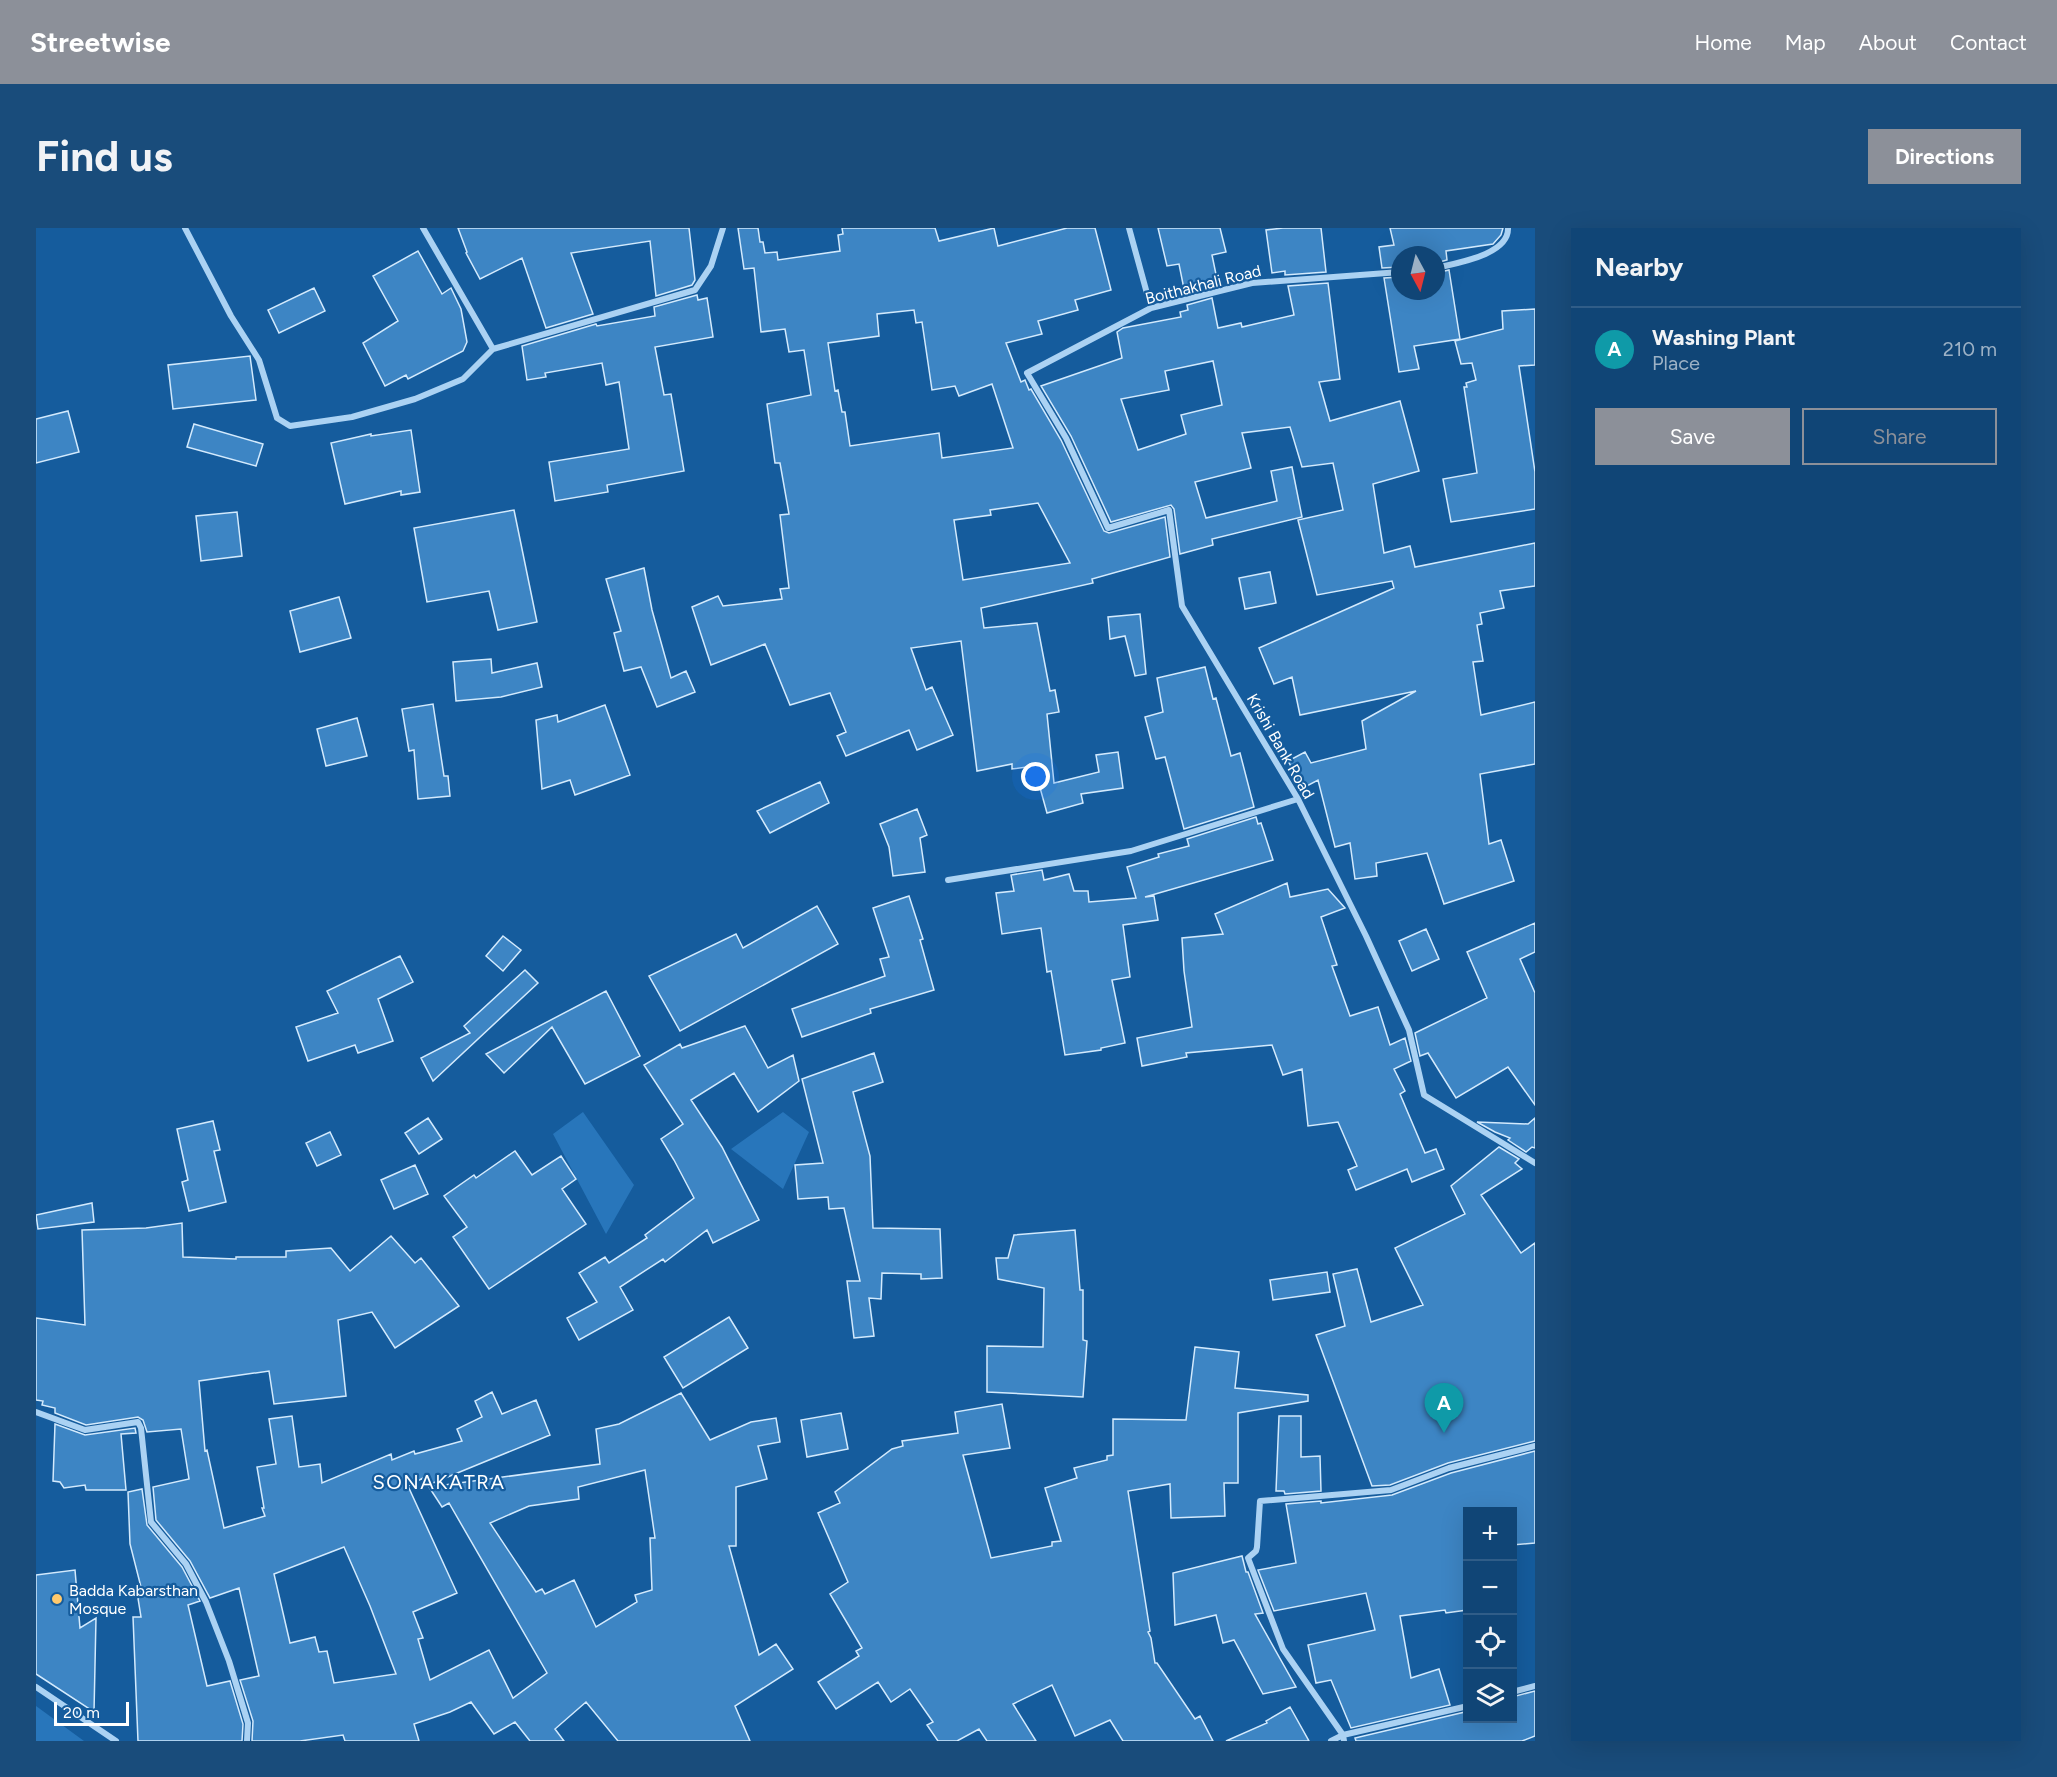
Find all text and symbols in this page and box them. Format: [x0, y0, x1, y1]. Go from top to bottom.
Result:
text: Streetwise [30, 25, 170, 59]
text: Home [1695, 30, 1752, 55]
text: Map [1785, 30, 1826, 55]
text: About [1859, 30, 1917, 55]
text: Contact [1950, 30, 2027, 55]
button: Directions [1868, 129, 2021, 184]
text: Find us [36, 131, 173, 182]
north arrow [1391, 246, 1445, 300]
text: Nearby [1595, 251, 1683, 283]
street label: Boithakhali Road [1143, 261, 1263, 308]
text: Washing Plant [1652, 324, 1796, 351]
text: A [1607, 337, 1622, 361]
text: 210 m [1943, 337, 1997, 361]
text: Place [1652, 351, 1700, 375]
button: Save [1595, 408, 1790, 465]
button: Share [1802, 408, 1997, 465]
street label: Krishi Bank Road [1243, 690, 1318, 802]
your location [1021, 762, 1050, 791]
pin: A [1424, 1384, 1464, 1433]
district label: SONAKATRA [373, 1470, 505, 1494]
map controls [1463, 1507, 1517, 1723]
button: + [1463, 1507, 1517, 1561]
button: − [1463, 1561, 1517, 1615]
place label: Badda Kabarsthan Mosque [69, 1581, 198, 1618]
marker: Badda Kabarsthan Mosque [50, 1592, 64, 1606]
button: locate [1463, 1615, 1517, 1669]
button: layers [1463, 1669, 1517, 1723]
scale bar [54, 1699, 129, 1726]
text: 20 m [63, 1703, 100, 1722]

